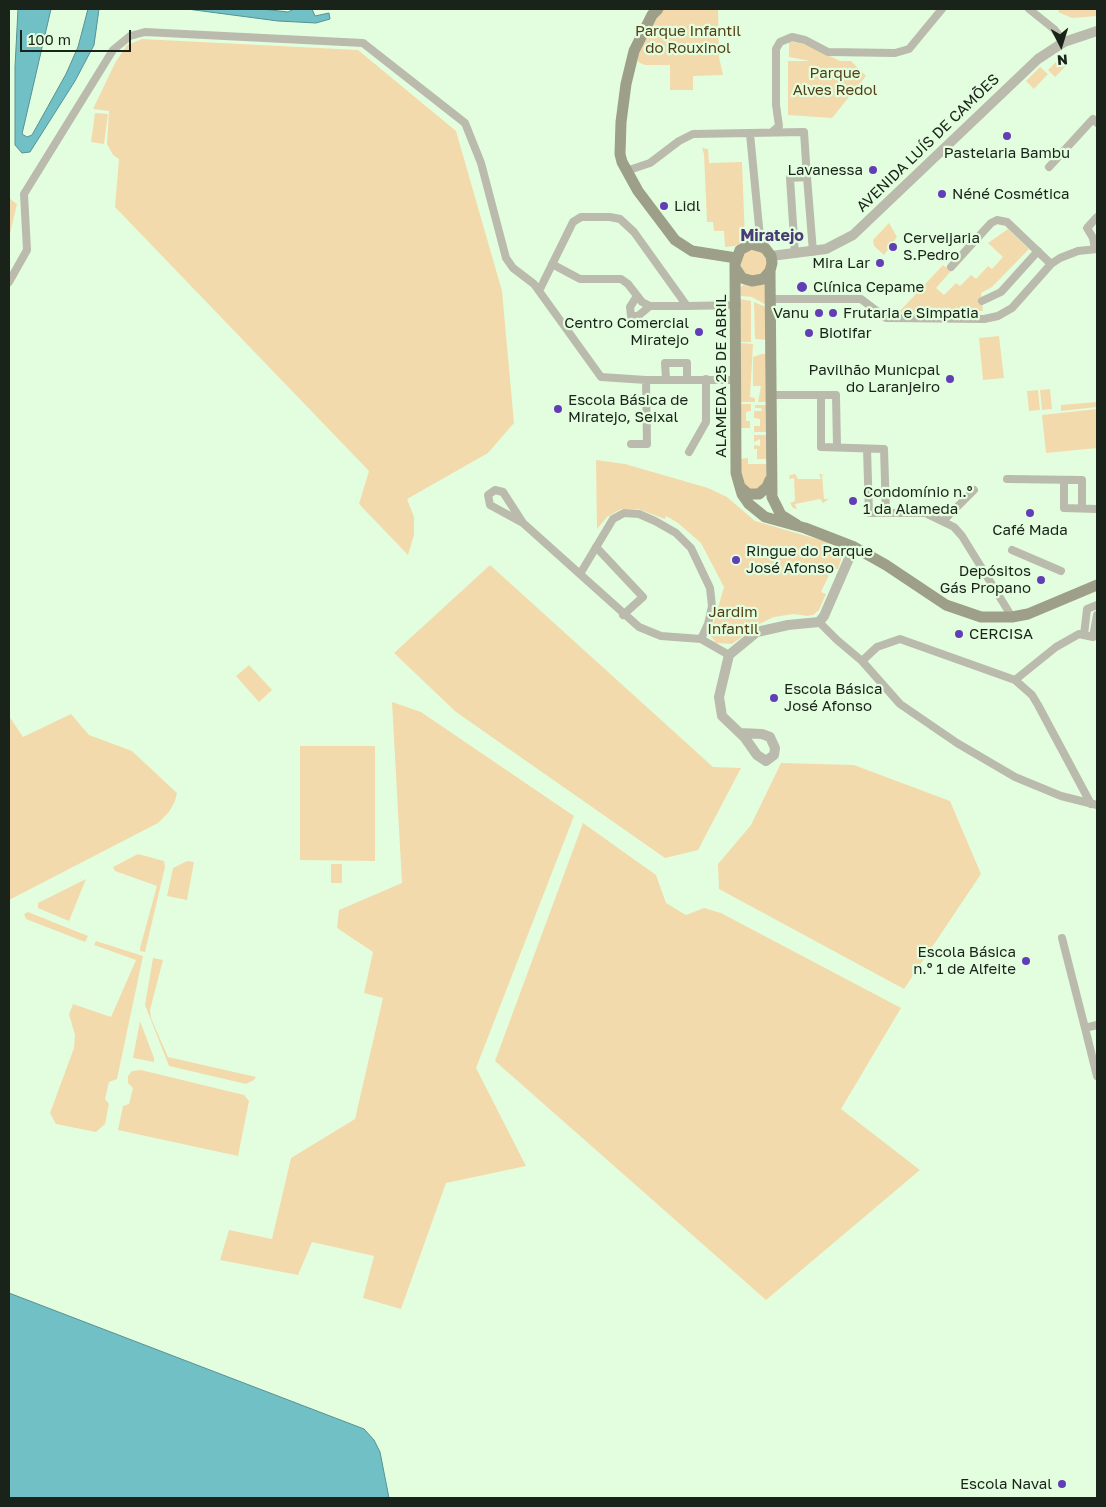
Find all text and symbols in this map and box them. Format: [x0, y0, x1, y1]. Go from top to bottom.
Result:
scale bar [22, 20, 134, 52]
north arrow [1036, 20, 1086, 70]
park label: Parque Infantil do Rouxinol [635, 22, 741, 57]
text: 100 m [28, 30, 71, 48]
text: N [1056, 52, 1068, 69]
park label: Parque Alves Redol [793, 64, 877, 99]
street label: AVENIDA LUÍS DE CAMÕES [853, 70, 1003, 216]
marker: Pastelaria Bambu [1001, 130, 1013, 142]
place label: Pastelaria Bambu [944, 144, 1070, 162]
place label: Lavanessa [787, 161, 863, 179]
marker: Lavanessa [867, 164, 879, 176]
place label: Néné Cosmética [952, 185, 1070, 203]
marker: Néné Cosmética [936, 188, 948, 200]
place label: Lidl [674, 197, 701, 215]
marker: Lidl [658, 200, 670, 212]
district label: Miratejo [740, 226, 804, 246]
place label: Cerveijaria S.Pedro [903, 229, 980, 264]
marker: Cerveijaria S.Pedro [887, 241, 899, 253]
place label: Mira Lar [812, 254, 870, 272]
marker: Mira Lar [874, 257, 886, 269]
place label: Clínica Cepame [813, 278, 924, 296]
marker: Clínica Cepame [795, 280, 809, 294]
street label: ALAMEDA 25 DE ABRIL [712, 294, 730, 458]
place label: Vanu [773, 304, 809, 322]
place label: Frutaria e Simpatia [843, 304, 979, 322]
marker: Vanu [813, 307, 825, 319]
marker: Frutaria e Simpatia [827, 307, 839, 319]
place label: Centro Comercial Miratejo [564, 314, 689, 349]
place label: Biotifar [819, 324, 872, 342]
marker: Centro Comercial Miratejo [693, 326, 705, 338]
marker: Biotifar [803, 327, 815, 339]
place label: Pavilhão Municpal do Laranjeiro [809, 361, 940, 396]
marker: Pavilhão Municpal do Laranjeiro [944, 373, 956, 385]
place label: Escola Básica de Miratejo, Seixal [568, 391, 688, 426]
marker: Escola Básica de Miratejo, Seixal [552, 403, 564, 415]
place label: Condomínio n.º 1 da Alameda [863, 483, 972, 518]
marker: Condomínio n.º 1 da Alameda [847, 495, 859, 507]
marker: Café Mada [1024, 507, 1036, 519]
place label: Café Mada [992, 521, 1068, 539]
place label: Ringue do Parque José Afonso [746, 542, 873, 577]
marker: Ringue do Parque José Afonso [730, 554, 742, 566]
place label: Depósitos Gás Propano [940, 562, 1031, 597]
marker: Depósitos Gás Propano [1035, 574, 1047, 586]
park label: Jardim Infantil [707, 603, 759, 638]
place label: CERCISA [969, 625, 1033, 643]
marker: CERCISA [953, 628, 965, 640]
place label: Escola Básica José Afonso [784, 680, 882, 715]
marker: Escola Básica José Afonso [768, 692, 780, 704]
place label: Escola Básica n.º 1 de Alfeite [913, 943, 1016, 978]
marker: Escola Básica n.º 1 de Alfeite [1020, 955, 1032, 967]
place label: Escola Naval [960, 1475, 1052, 1493]
marker: Escola Naval [1056, 1478, 1068, 1490]

